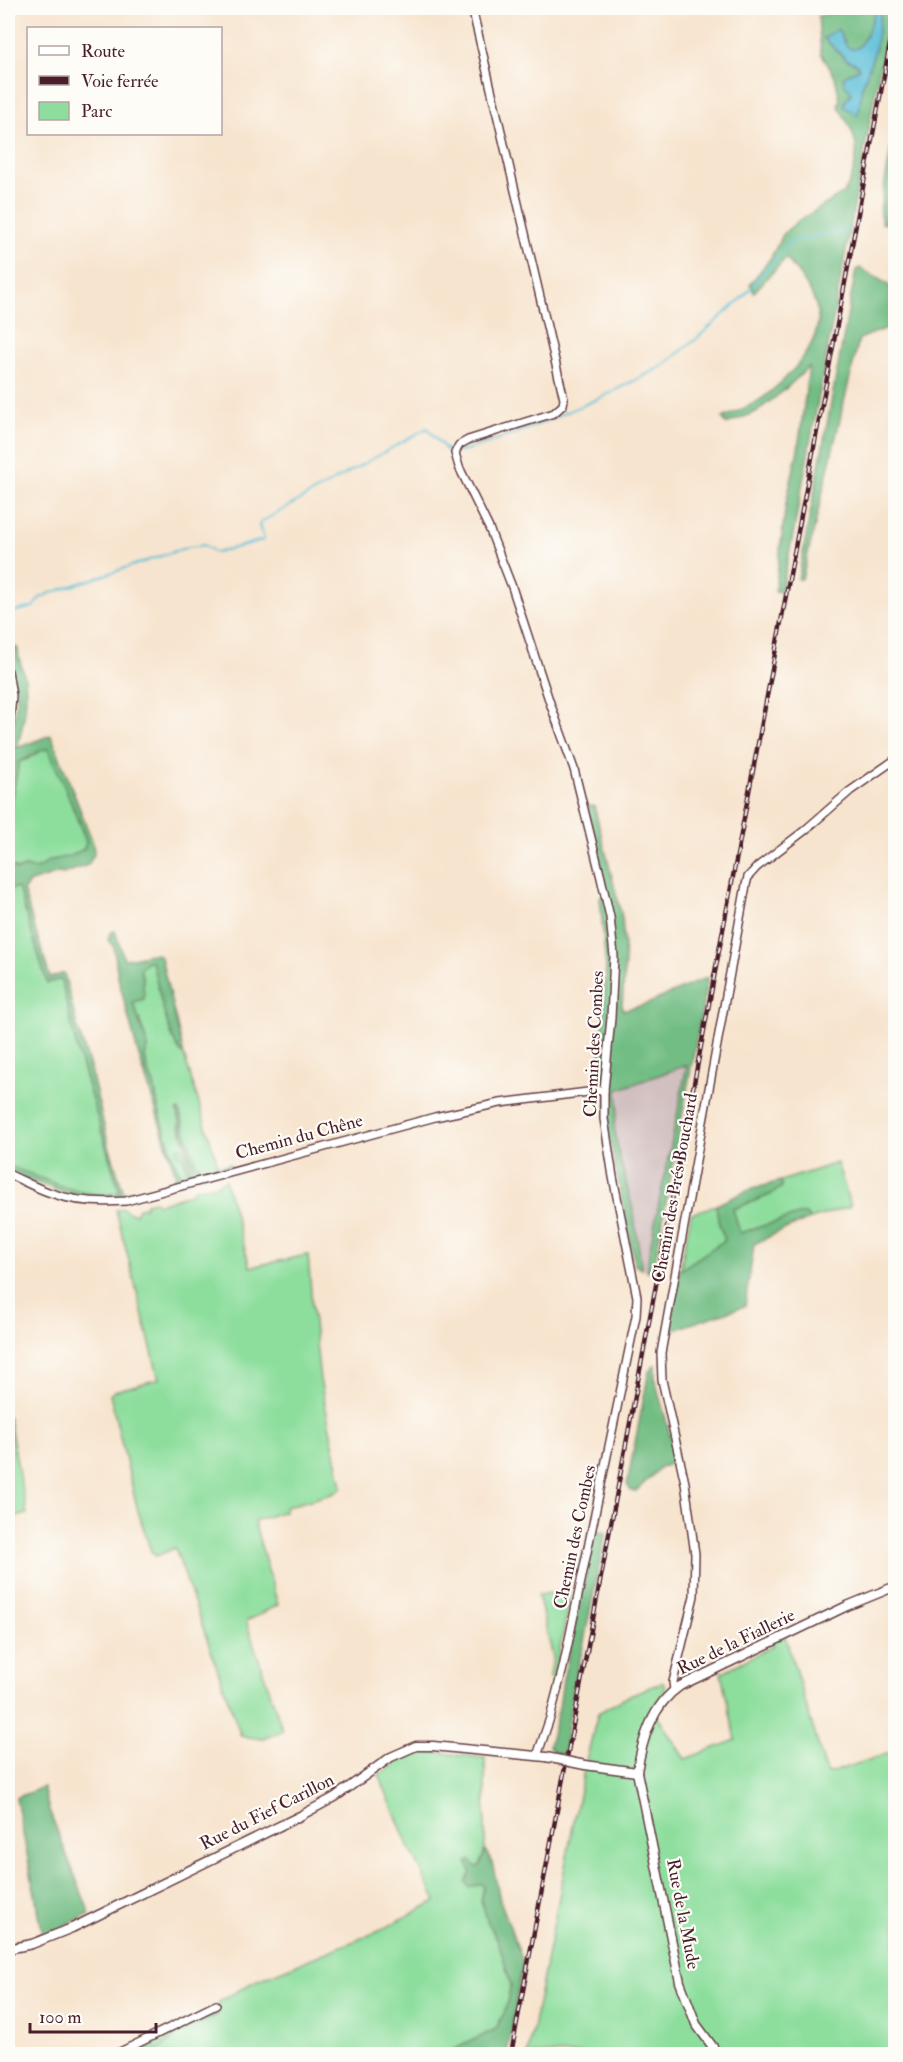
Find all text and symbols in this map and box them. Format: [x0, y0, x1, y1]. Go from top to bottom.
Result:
legend [27, 27, 222, 135]
text: Route [81, 40, 125, 63]
text: Voie ferrée [81, 70, 159, 93]
text: Parc [81, 100, 112, 123]
street label: Chemin des Combes [579, 970, 609, 1118]
street label: Chemin des Prés Bouchard [647, 1091, 703, 1285]
street label: Chemin du Chêne [233, 1109, 366, 1165]
street label: Chemin des Combes [549, 1463, 601, 1611]
street label: Rue de la Fiallerie [673, 1603, 799, 1680]
street label: Rue du Fief Carillon [196, 1768, 338, 1856]
street label: Rue de la Mude [661, 1857, 705, 1972]
scale bar [30, 1996, 156, 2034]
text: 100 m [39, 2006, 82, 2029]

